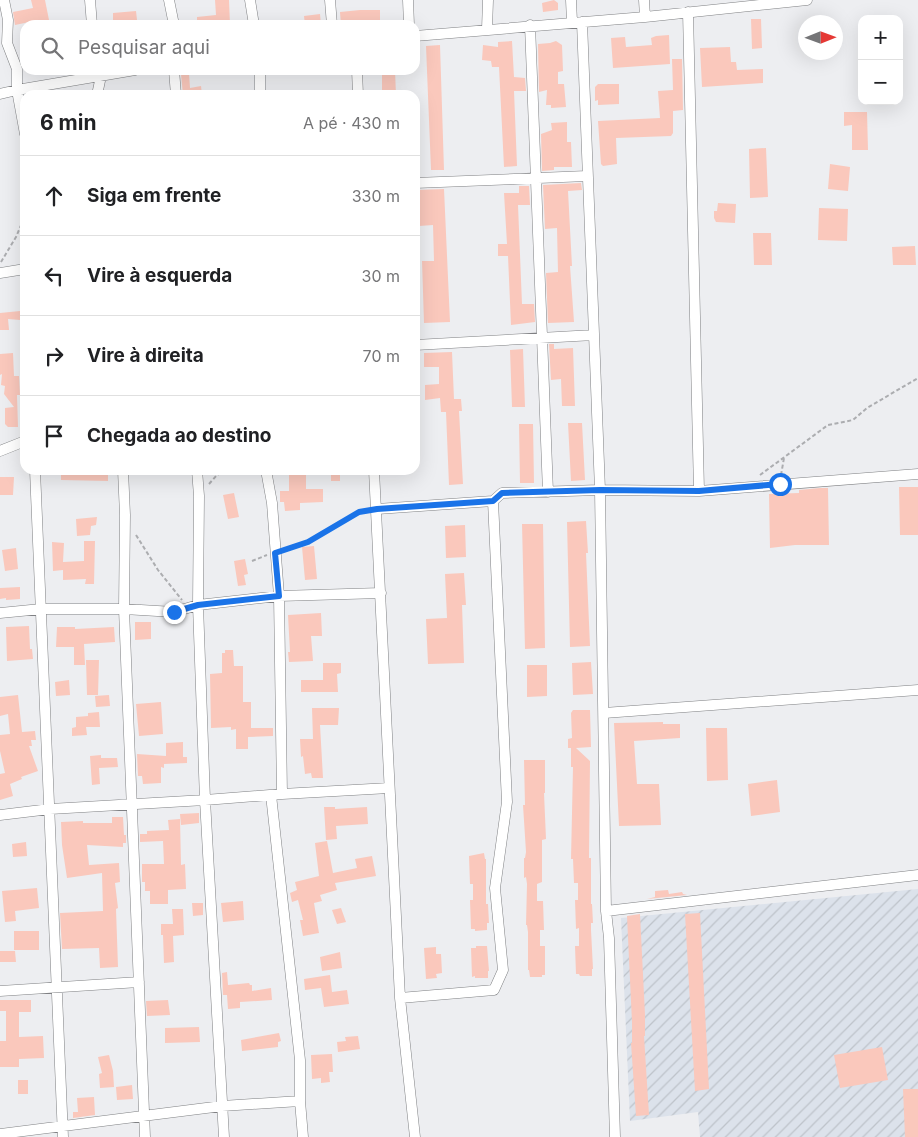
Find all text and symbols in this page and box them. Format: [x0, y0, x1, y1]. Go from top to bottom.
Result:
north arrow [798, 15, 843, 60]
map controls [858, 15, 903, 105]
button: + [858, 15, 903, 60]
search box [20, 20, 420, 75]
icon: search [38, 34, 66, 62]
text: Pesquisar aqui [78, 36, 210, 59]
button: − [858, 60, 903, 105]
text: 6 min [40, 110, 97, 135]
text: A pé · 430 m [303, 113, 400, 133]
icon: ahead [40, 182, 68, 210]
text: Siga em frente [87, 184, 221, 207]
text: 330 m [352, 186, 400, 206]
icon: left [40, 262, 68, 290]
text: Vire à esquerda [87, 264, 232, 287]
text: 30 m [362, 266, 400, 286]
icon: right [40, 342, 68, 370]
text: Vire à direita [87, 344, 204, 367]
text: 70 m [363, 346, 400, 366]
icon: arrive [40, 422, 68, 450]
text: Chegada ao destino [87, 424, 271, 447]
route start [769, 473, 792, 496]
route end [163, 601, 186, 624]

